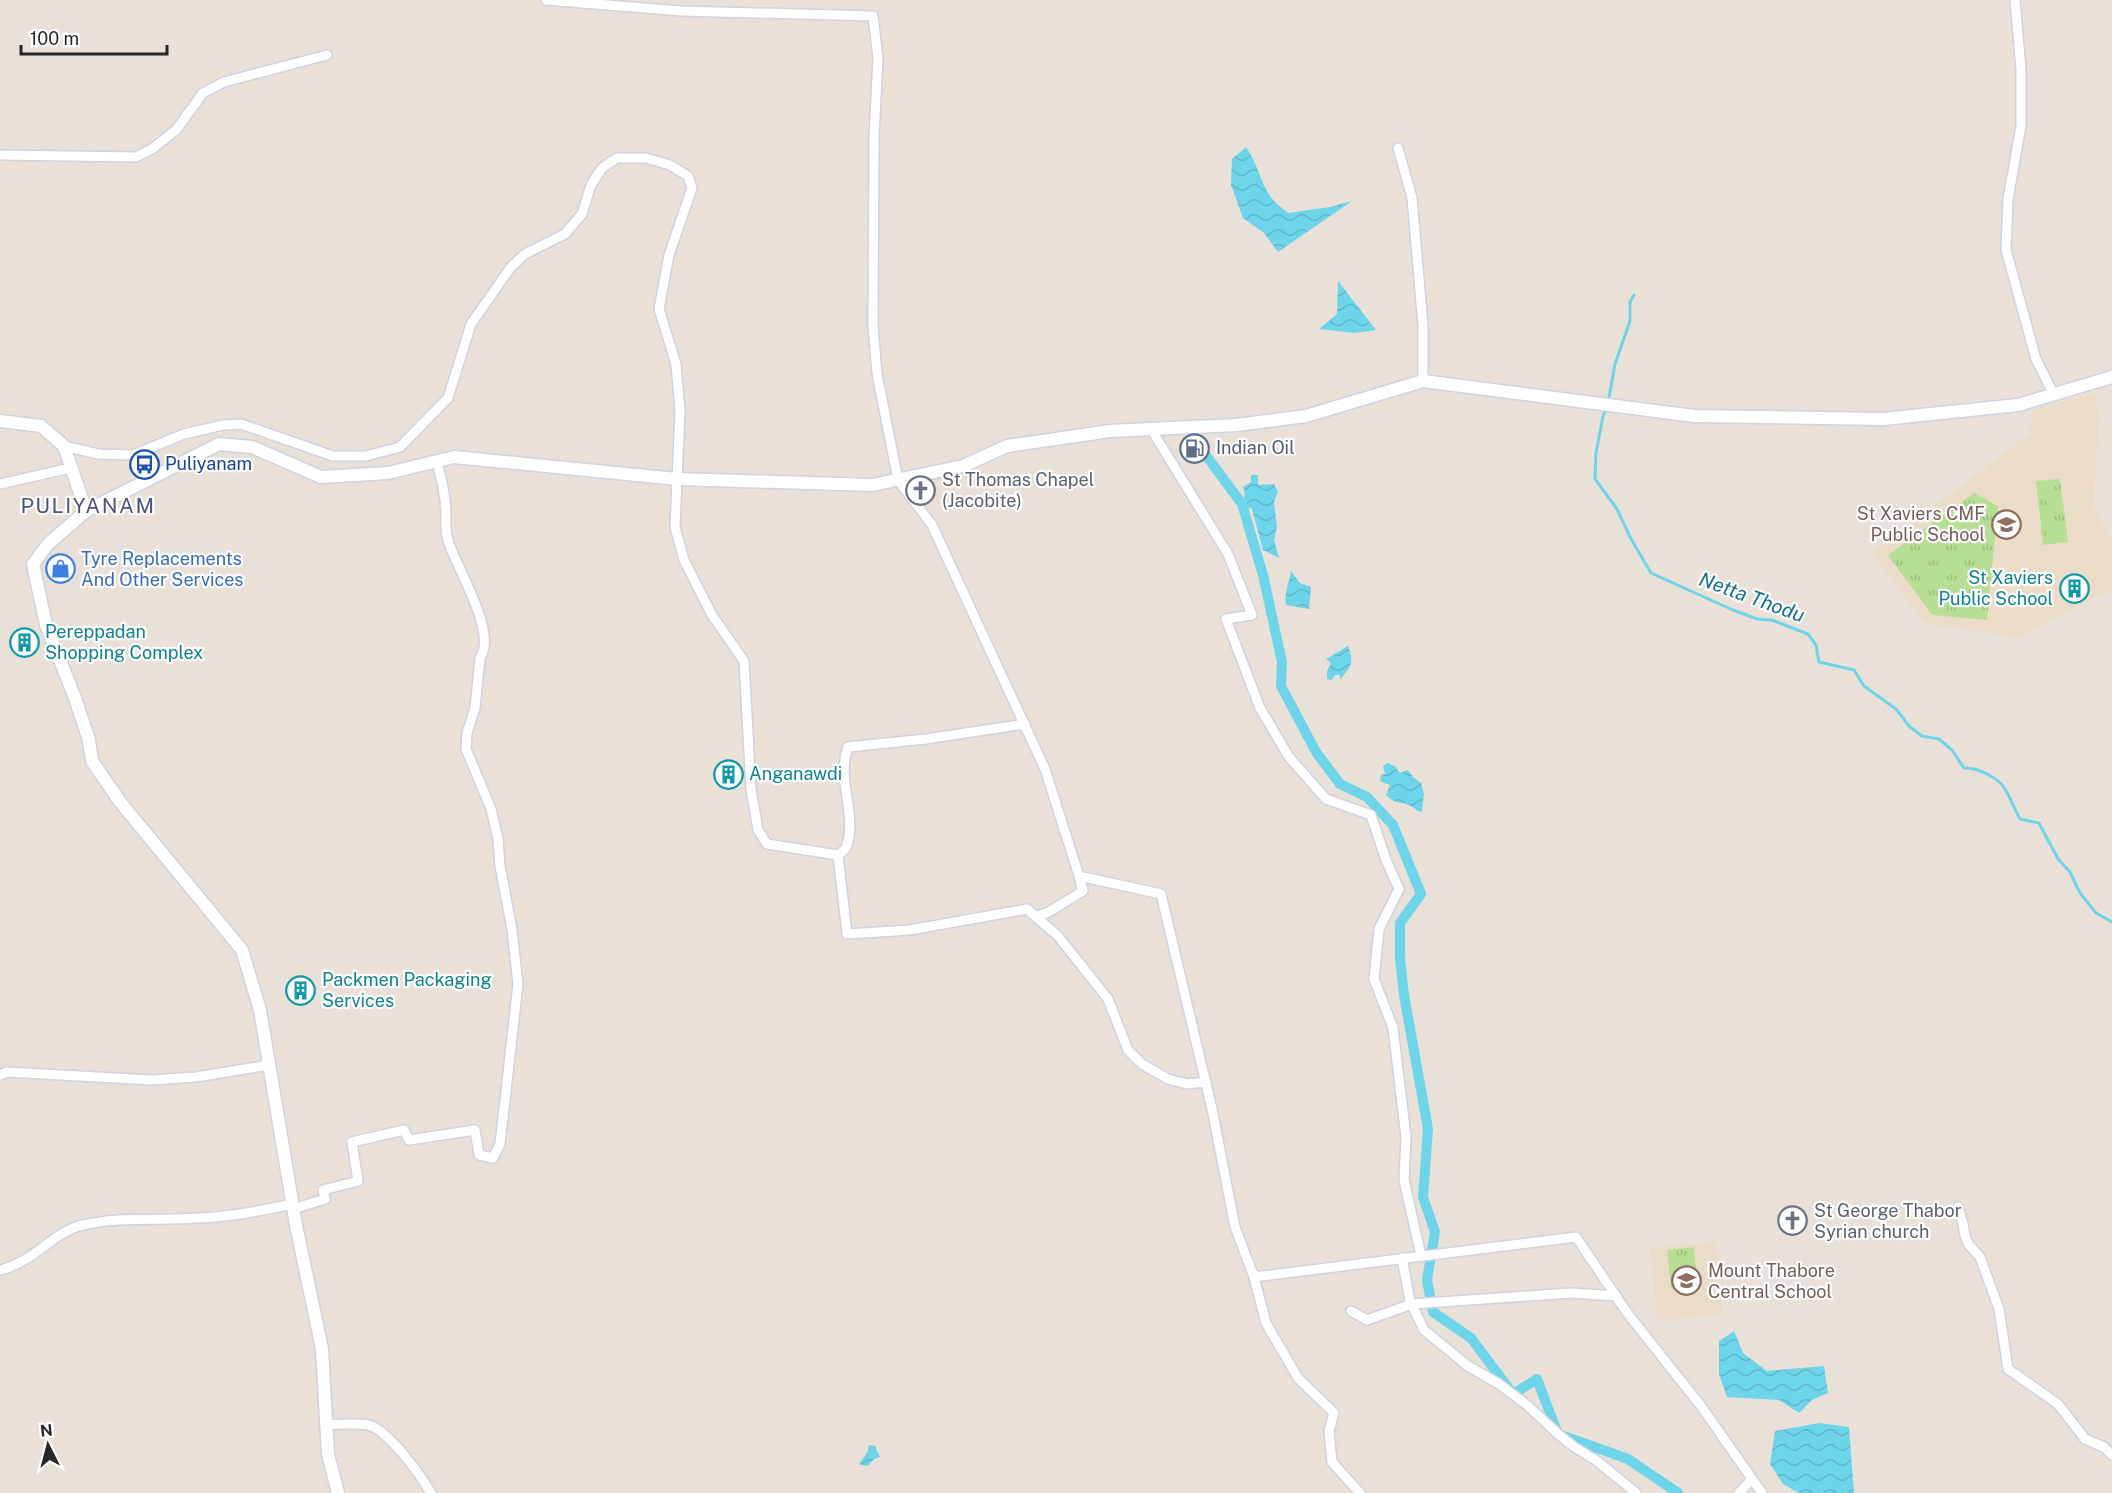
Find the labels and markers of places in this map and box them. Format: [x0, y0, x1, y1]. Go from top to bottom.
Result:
fuel station icon: Indian Oil [1179, 432, 1211, 464]
place label: Indian Oil [1216, 437, 1295, 458]
bus stop icon: Puliyanam [128, 448, 160, 480]
place label: Puliyanam [165, 453, 252, 474]
place label: St Thomas Chapel (Jacobite) [942, 469, 1094, 511]
church icon: St Thomas Chapel (Jacobite) [905, 474, 937, 506]
place label: St Xaviers CMF Public School [1857, 503, 1985, 545]
school or university icon: St Xaviers CMF Public School [1990, 508, 2022, 540]
place label: Tyre Replacements And Other Services [81, 548, 243, 590]
shop icon: Tyre Replacements And Other Services [44, 553, 76, 585]
place label: St Xaviers Public School [1939, 567, 2053, 609]
building icon: St Xaviers Public School [2058, 572, 2090, 604]
place label: Pereppadan Shopping Complex [45, 621, 203, 663]
building icon: Pereppadan Shopping Complex [8, 626, 40, 658]
building icon: Anganawdi [712, 758, 744, 790]
place label: Anganawdi [749, 763, 842, 784]
place label: Packmen Packaging Services [322, 969, 492, 1011]
building icon: Packmen Packaging Services [285, 974, 317, 1006]
place label: St George Thabor Syrian church [1814, 1200, 1962, 1242]
church icon: St George Thabor Syrian church [1777, 1205, 1809, 1237]
place label: Mount Thabore Central School [1708, 1260, 1835, 1302]
school or university icon: Mount Thabore Central School [1671, 1265, 1703, 1297]

